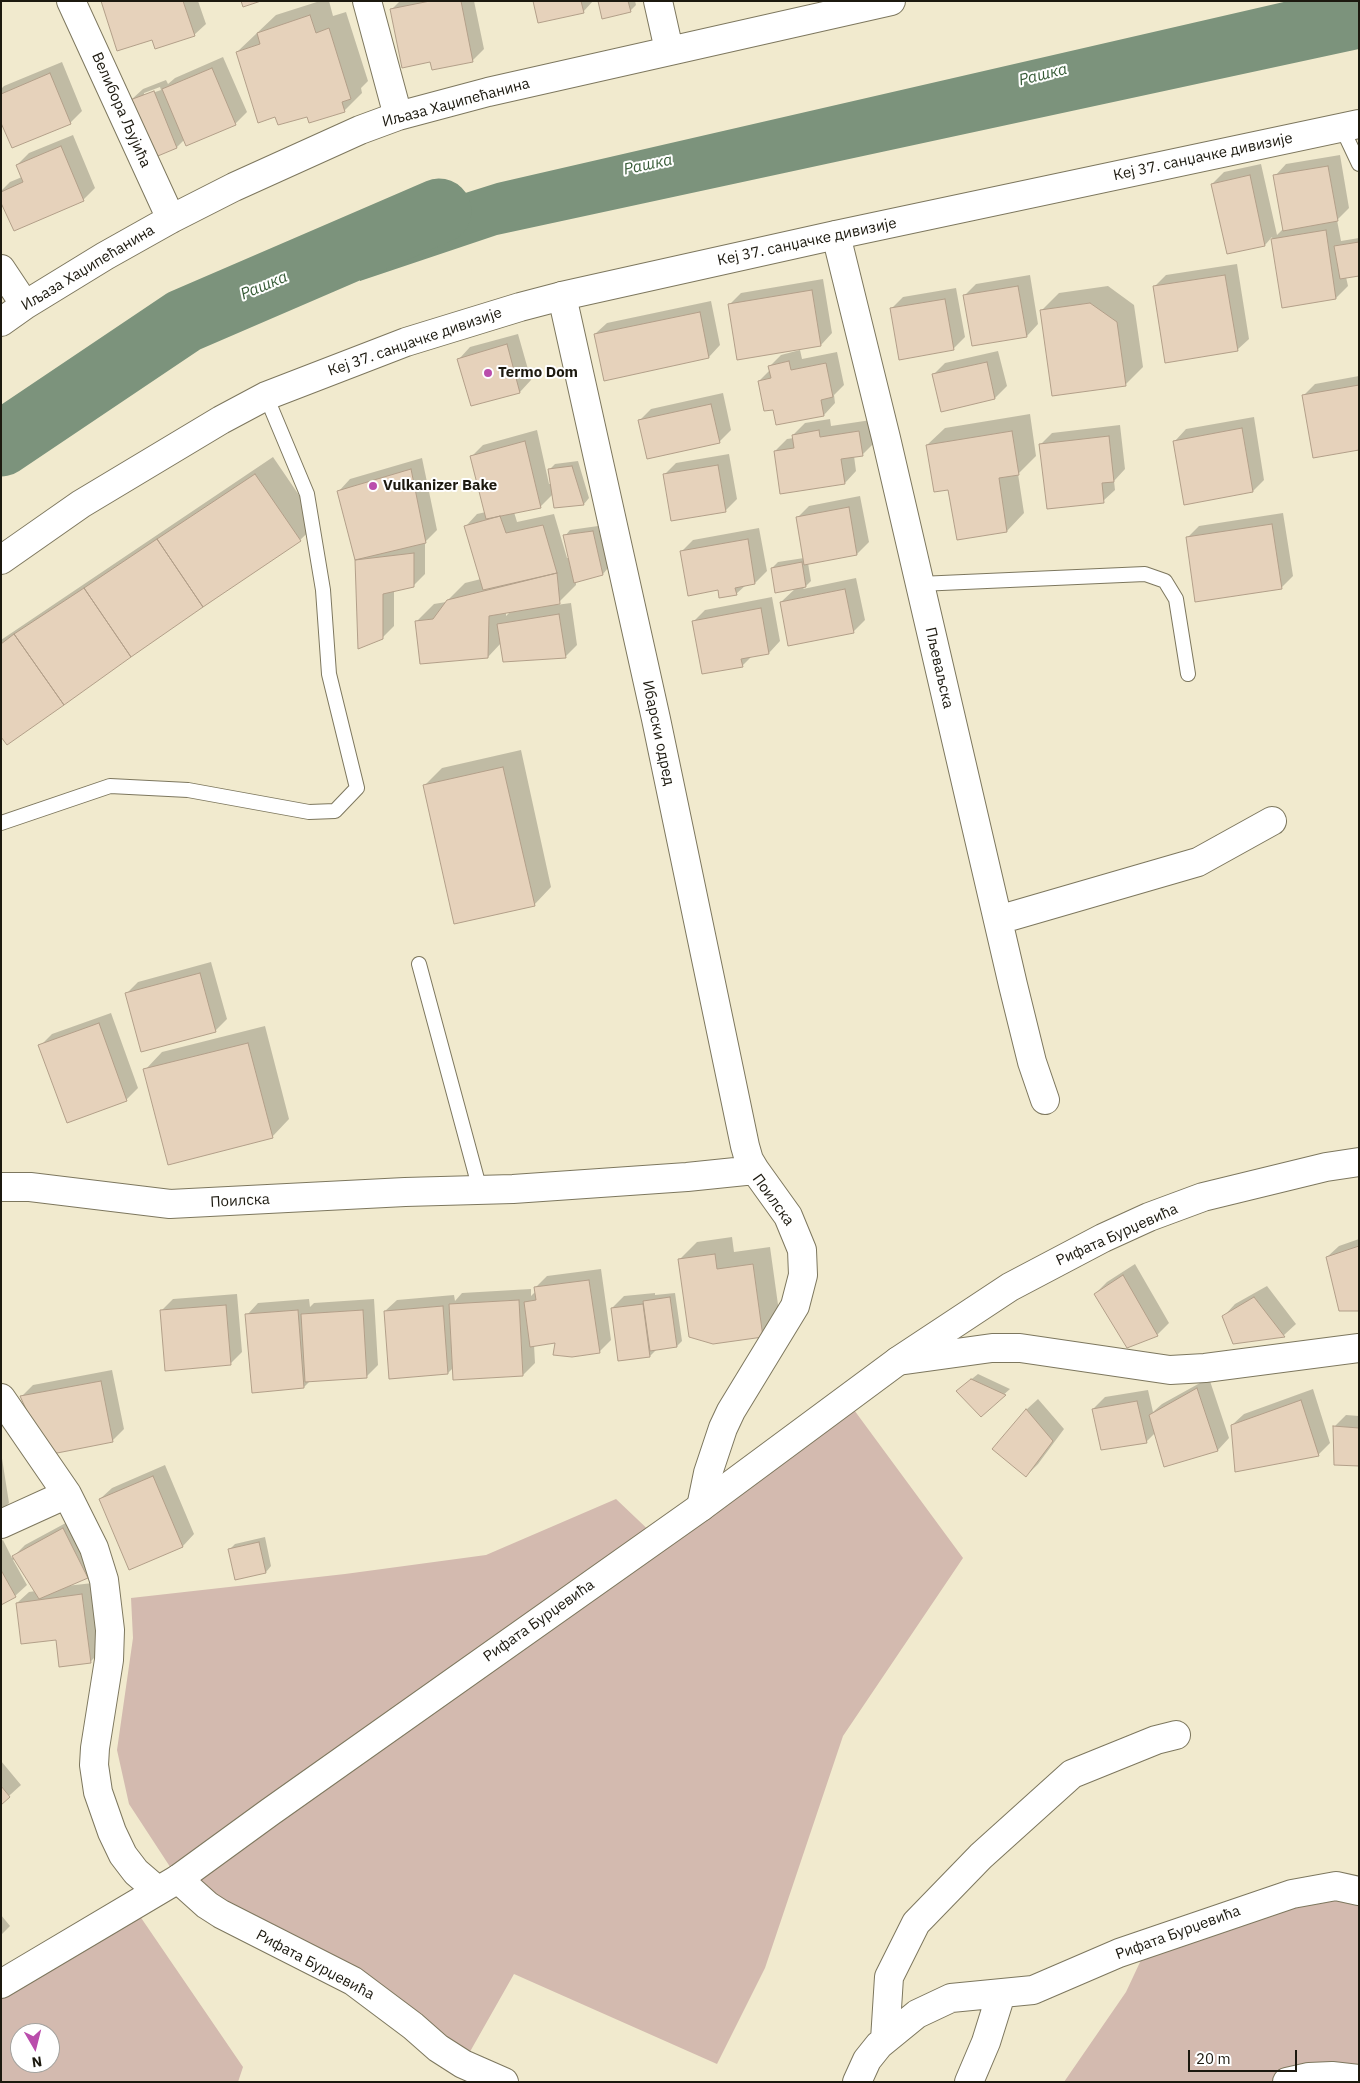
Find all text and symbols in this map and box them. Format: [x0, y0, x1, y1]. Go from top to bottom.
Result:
street label: Велибора Љујића [88, 50, 154, 170]
water label: Рашка [1017, 60, 1069, 90]
street label: Иљаза Хаџипећанина [380, 75, 532, 131]
street label: Кеј 37. санџачке дивизије [1112, 129, 1294, 185]
water label: Рашка [622, 150, 674, 180]
street label: Кеј 37. санџачке дивизије [716, 214, 898, 270]
street label: Иљаза Хаџипећанина [18, 221, 158, 315]
water label: Рашка [238, 268, 290, 304]
street label: Кеј 37. санџачке дивизије [326, 304, 504, 380]
place label: Termo Dom [498, 364, 578, 382]
marker: Termo Dom [482, 367, 494, 379]
place label: Vulkanizer Bake [383, 477, 497, 495]
marker: Vulkanizer Bake [367, 480, 379, 492]
street label: Пљеваљска [921, 626, 957, 710]
street label: Ибарски одред [638, 679, 678, 787]
street label: Поилска [748, 1171, 798, 1229]
street label: Поилска [210, 1190, 270, 1212]
street label: Рифата Бурџевића [1053, 1200, 1181, 1270]
street label: Рифата Бурџевића [480, 1576, 598, 1666]
street label: Рифата Бурџевића [1113, 1902, 1243, 1964]
street label: Рифата Бурџевића [253, 1926, 377, 2004]
north arrow [10, 2023, 60, 2073]
scale bar [1190, 2040, 1299, 2072]
text: 20 m [1196, 2049, 1231, 2068]
text: N [31, 2052, 43, 2071]

